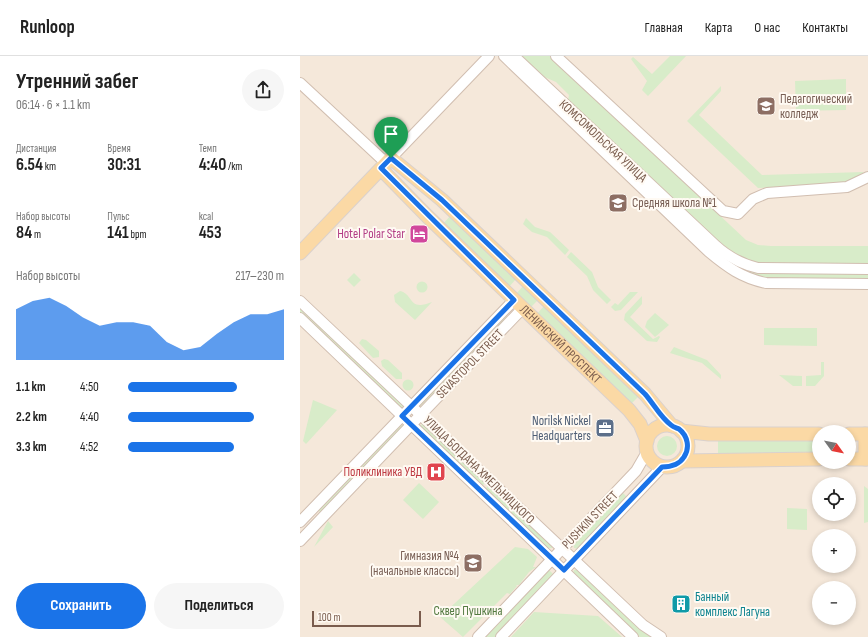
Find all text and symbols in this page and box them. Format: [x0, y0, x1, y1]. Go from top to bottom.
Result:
text: Runloop [20, 16, 75, 39]
text: Главная [645, 19, 683, 36]
text: Карта [705, 19, 732, 36]
text: О нас [754, 19, 780, 36]
text: Контакты [802, 19, 848, 36]
text: Утренний забег [16, 68, 138, 95]
button: share [242, 69, 284, 111]
place label: Педагогический колледж [780, 91, 852, 122]
school or university icon: Педагогический колледж [755, 95, 777, 117]
street label: КОМСОМОЛЬСКАЯ УЛИЦА [556, 96, 651, 186]
text: 06:14 · 6 × 1.1 km [16, 97, 90, 113]
pin [374, 117, 408, 158]
icon: arrive [380, 123, 402, 145]
text: Дистанция [16, 142, 56, 155]
text: Время [107, 142, 131, 155]
text: Темп [199, 142, 217, 155]
text: 6.54 [16, 155, 43, 175]
text: 30:31 [107, 155, 141, 175]
text: 4:40 [199, 155, 226, 175]
text: km [43, 160, 56, 173]
text: /km [226, 160, 242, 173]
school or university icon: Средняя школа №1 [607, 192, 629, 214]
place label: Средняя школа №1 [632, 195, 717, 211]
text: Набор высоты [16, 210, 70, 223]
text: Пульс [107, 210, 130, 223]
text: kcal [199, 210, 213, 223]
text: 84 [16, 223, 32, 243]
text: 141 [107, 223, 129, 243]
text: 453 [199, 223, 222, 243]
hotel icon: Hotel Polar Star [408, 223, 430, 245]
place label: Hotel Polar Star [337, 226, 405, 242]
text: m [32, 228, 41, 241]
text: bpm [129, 228, 147, 241]
text: Набор высоты [16, 268, 80, 284]
text: 217–230 m [235, 268, 284, 284]
street label: ЛЕНИНСКИЙ ПРОСПЕКТ [517, 302, 605, 387]
street label: SEVASTOPOL STREET [433, 326, 507, 402]
text: 1.1 km [16, 379, 46, 395]
text: 4:50 [80, 379, 99, 395]
text: 2.2 km [16, 409, 47, 425]
text: 4:40 [80, 409, 99, 425]
street label: УЛИЦА БОГДАНА ХМЕЛЬНИЦКОГО [420, 413, 538, 527]
place label: Norilsk Nickel Headquarters [532, 413, 591, 444]
office icon: Norilsk Nickel Headquarters [594, 417, 616, 439]
north arrow [812, 425, 856, 469]
map controls [812, 425, 856, 625]
text: 3.3 km [16, 439, 47, 455]
text: 4:52 [80, 439, 98, 455]
hospital icon: Поликлиника УВД [425, 461, 447, 483]
place label: Поликлиника УВД [343, 464, 423, 480]
button: locate [812, 477, 856, 521]
street label: PUSHKIN STREET [559, 488, 621, 552]
button: + [812, 529, 856, 573]
place label: Гимназия №4 (начальные классы) [370, 548, 460, 579]
school or university icon: Гимназия №4 (начальные классы) [462, 552, 484, 574]
button: − [812, 581, 856, 625]
button: Сохранить [16, 583, 146, 629]
button: Поделиться [154, 583, 284, 629]
place label: Банный комплекс Лагуна [695, 589, 770, 620]
building icon: Банный комплекс Лагуна [670, 593, 692, 615]
park label: Сквер Пушкина [433, 603, 503, 619]
scale bar [312, 609, 421, 628]
text: 100 m [318, 611, 340, 624]

